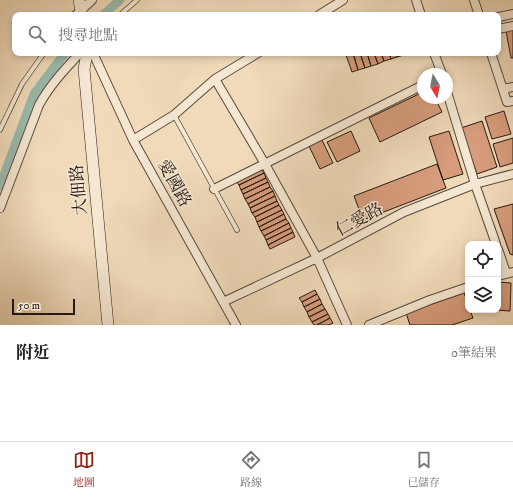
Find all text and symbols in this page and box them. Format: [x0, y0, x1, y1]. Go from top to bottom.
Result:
search box [12, 12, 501, 56]
icon: search [26, 23, 48, 45]
text: 搜尋地點 [58, 26, 118, 45]
north arrow [417, 68, 453, 104]
street label: 愛國路 [152, 156, 196, 211]
street label: 大佃路 [66, 164, 92, 216]
street label: 仁愛路 [332, 198, 387, 242]
map controls [465, 241, 501, 313]
button: locate [465, 241, 501, 277]
button: layers [465, 277, 501, 313]
scale bar [12, 297, 75, 316]
text: 50 m [18, 299, 40, 313]
text: 附近 [16, 342, 50, 364]
text: 0筆結果 [451, 345, 497, 361]
tab: 地圖 [73, 449, 95, 490]
tab: 路線 [240, 449, 262, 490]
tab: 已儲存 [407, 449, 440, 490]

